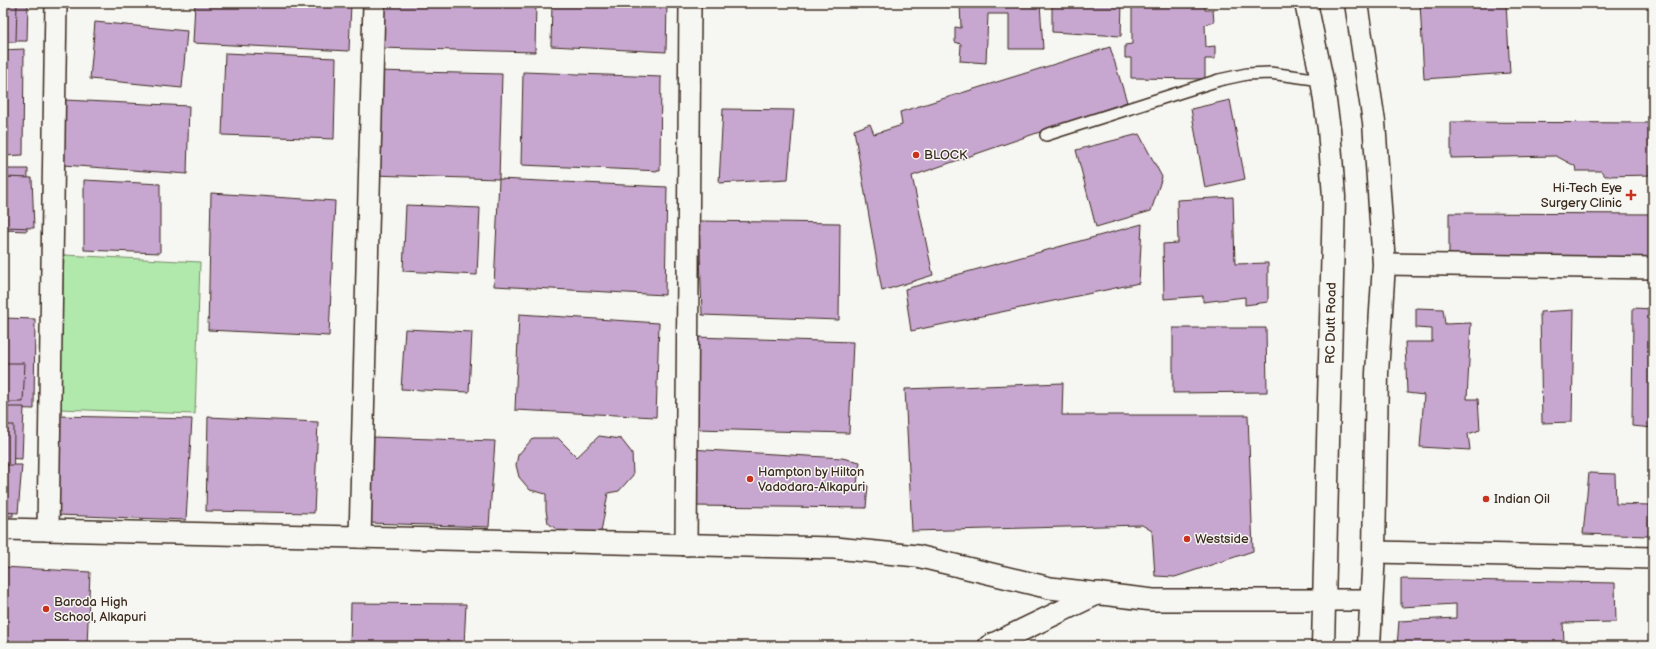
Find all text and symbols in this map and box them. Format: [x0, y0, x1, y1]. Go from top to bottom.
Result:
place label: BLOCK [924, 147, 968, 163]
marker: BLOCK [911, 150, 921, 160]
place label: Hi-Tech Eye Surgery Clinic [1541, 180, 1622, 211]
marker: Hi-Tech Eye Surgery Clinic [1625, 189, 1637, 201]
street label: RC Dutt Road [1322, 282, 1340, 364]
place label: Hampton by Hilton Vadodara-Alkapuri [758, 464, 865, 495]
marker: Hampton by Hilton Vadodara-Alkapuri [745, 474, 755, 484]
place label: Indian Oil [1494, 491, 1550, 507]
marker: Indian Oil [1481, 494, 1491, 504]
place label: Westside [1195, 531, 1249, 547]
marker: Westside [1182, 534, 1192, 544]
place label: Baroda High School, Alkapuri [54, 594, 146, 625]
marker: Baroda High School, Alkapuri [41, 604, 51, 614]

